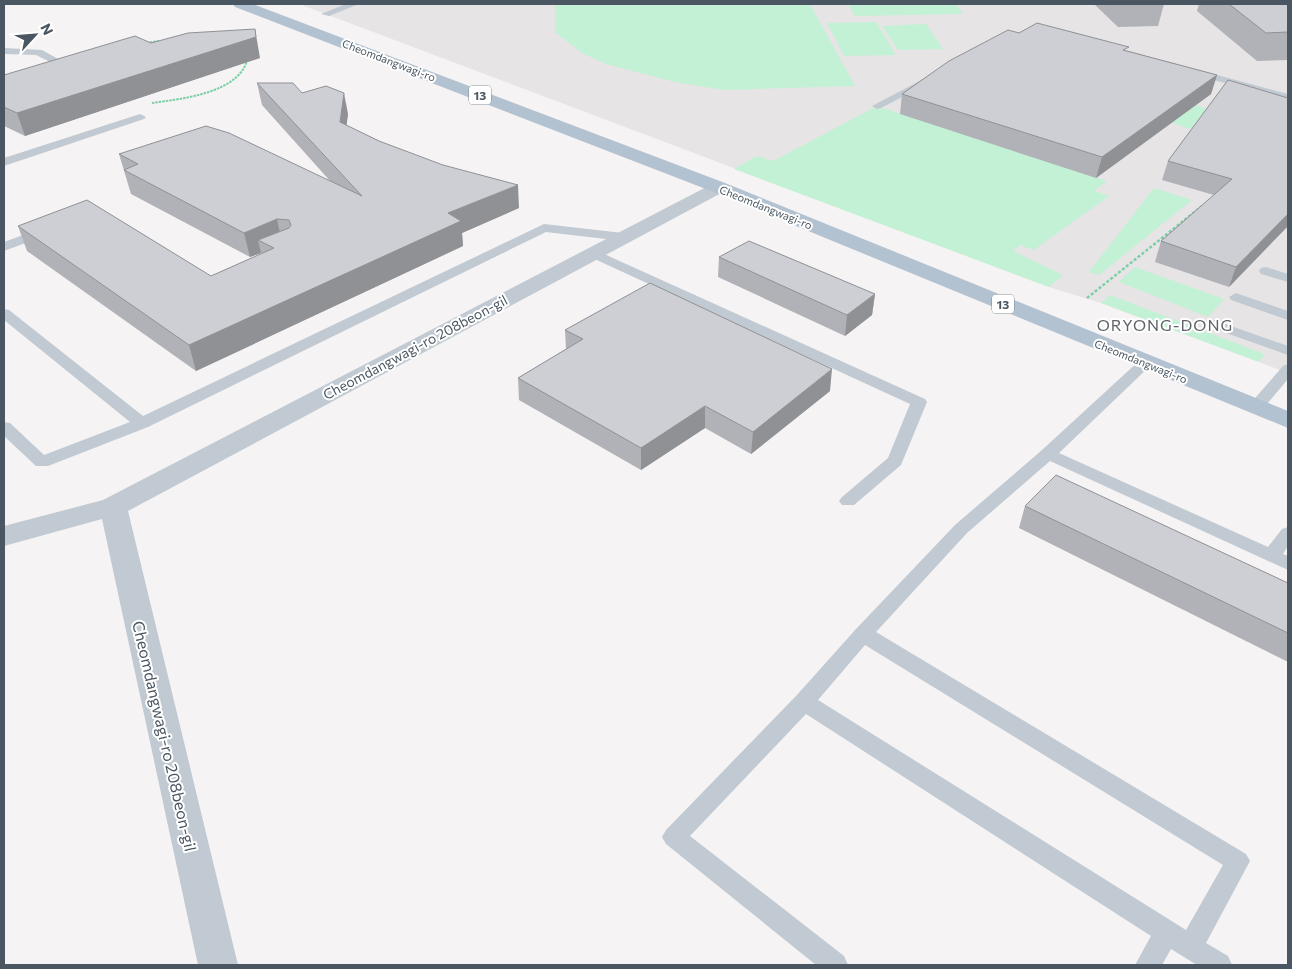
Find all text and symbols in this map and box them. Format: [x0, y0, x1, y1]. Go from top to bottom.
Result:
north arrow [10, 10, 60, 60]
text: N [37, 21, 57, 38]
street label: Cheomdangwagi-ro [341, 36, 438, 84]
road number: 13 [469, 86, 491, 104]
street label: Cheomdangwagi-ro [718, 182, 815, 232]
street label: Cheomdangwagi-ro 208beon-gil [320, 291, 510, 403]
road number: 13 [992, 294, 1014, 314]
district label: ORYONG-DONG [1097, 315, 1233, 334]
street label: Cheomdangwagi-ro [1093, 336, 1190, 386]
street label: Cheomdangwagi-ro 208beon-gil [129, 619, 201, 853]

